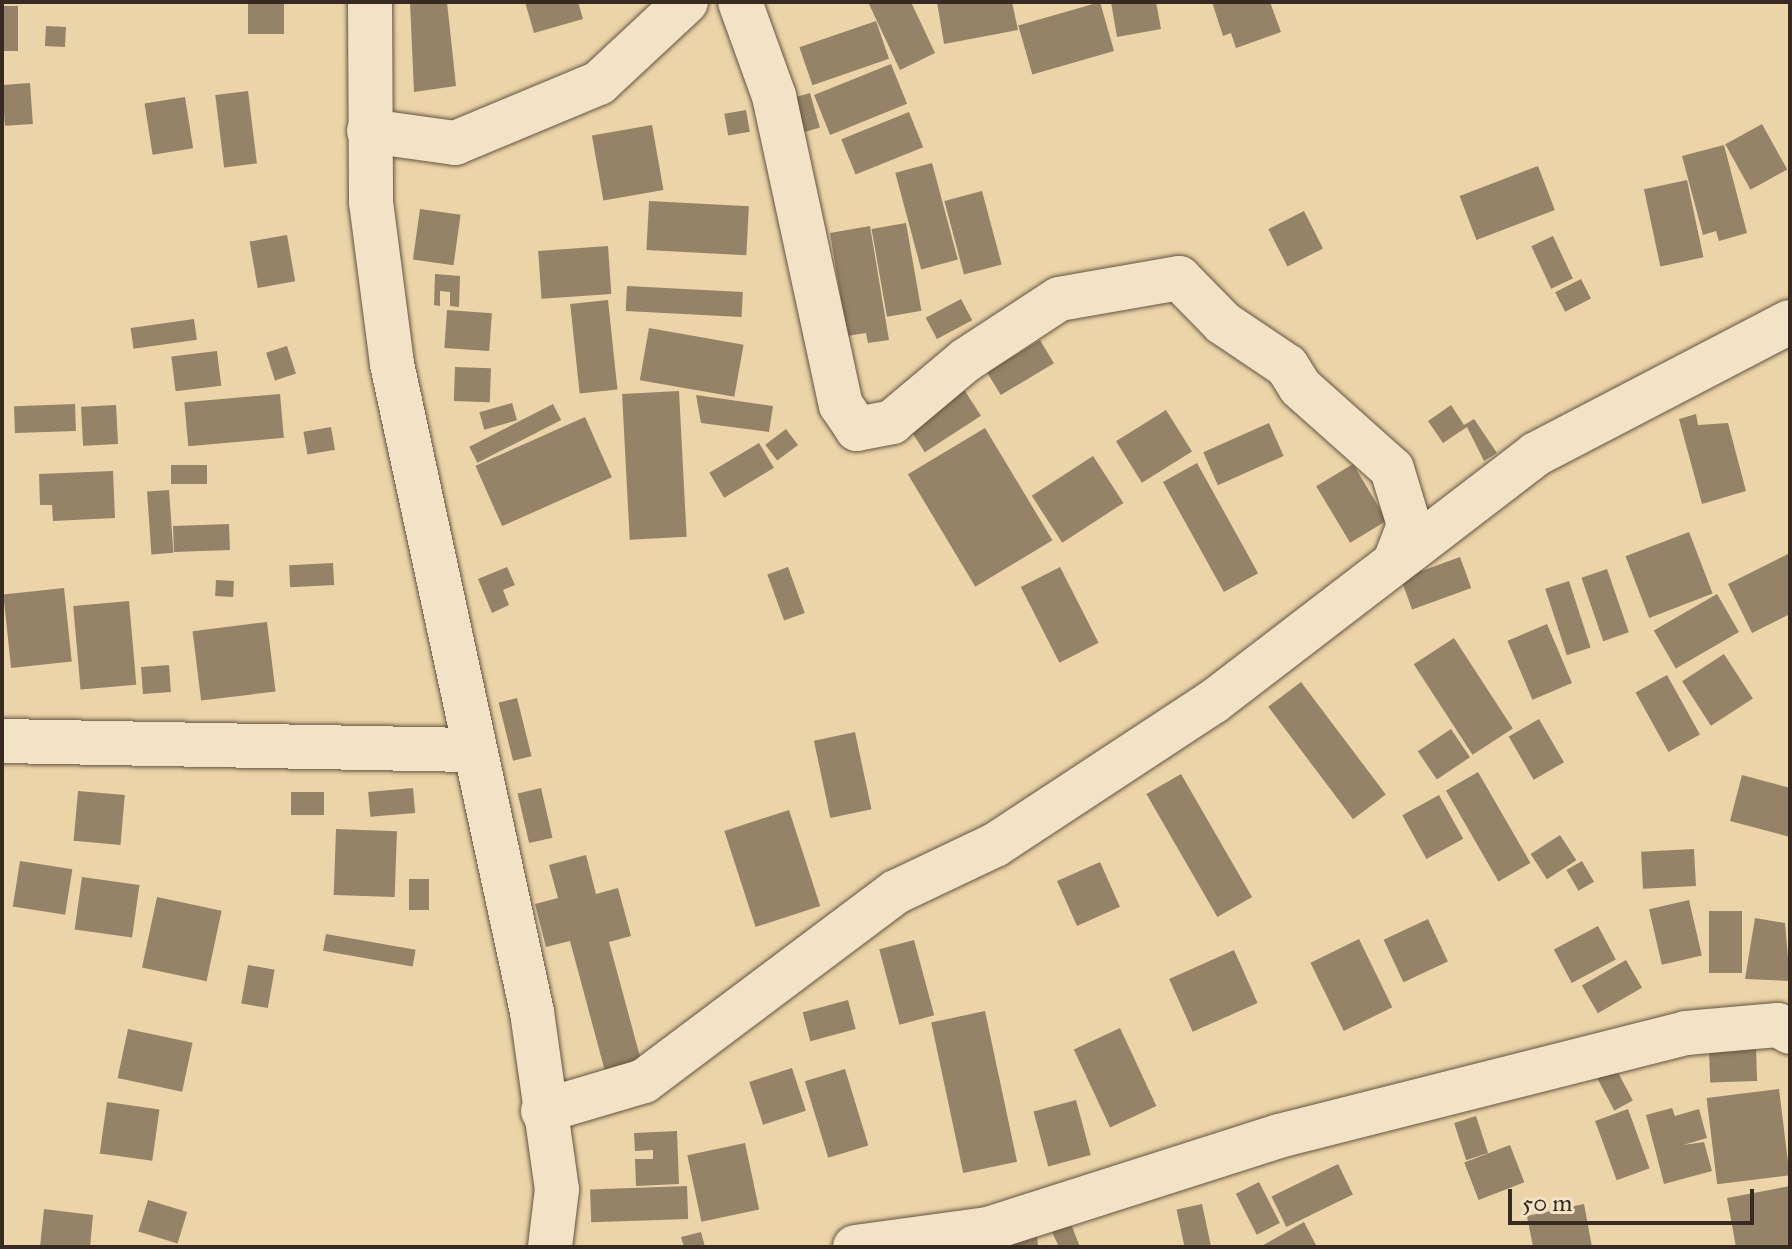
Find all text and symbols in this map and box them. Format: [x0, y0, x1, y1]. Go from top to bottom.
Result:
scale bar [1512, 1173, 1758, 1223]
text: 50 m [1522, 1188, 1572, 1218]

